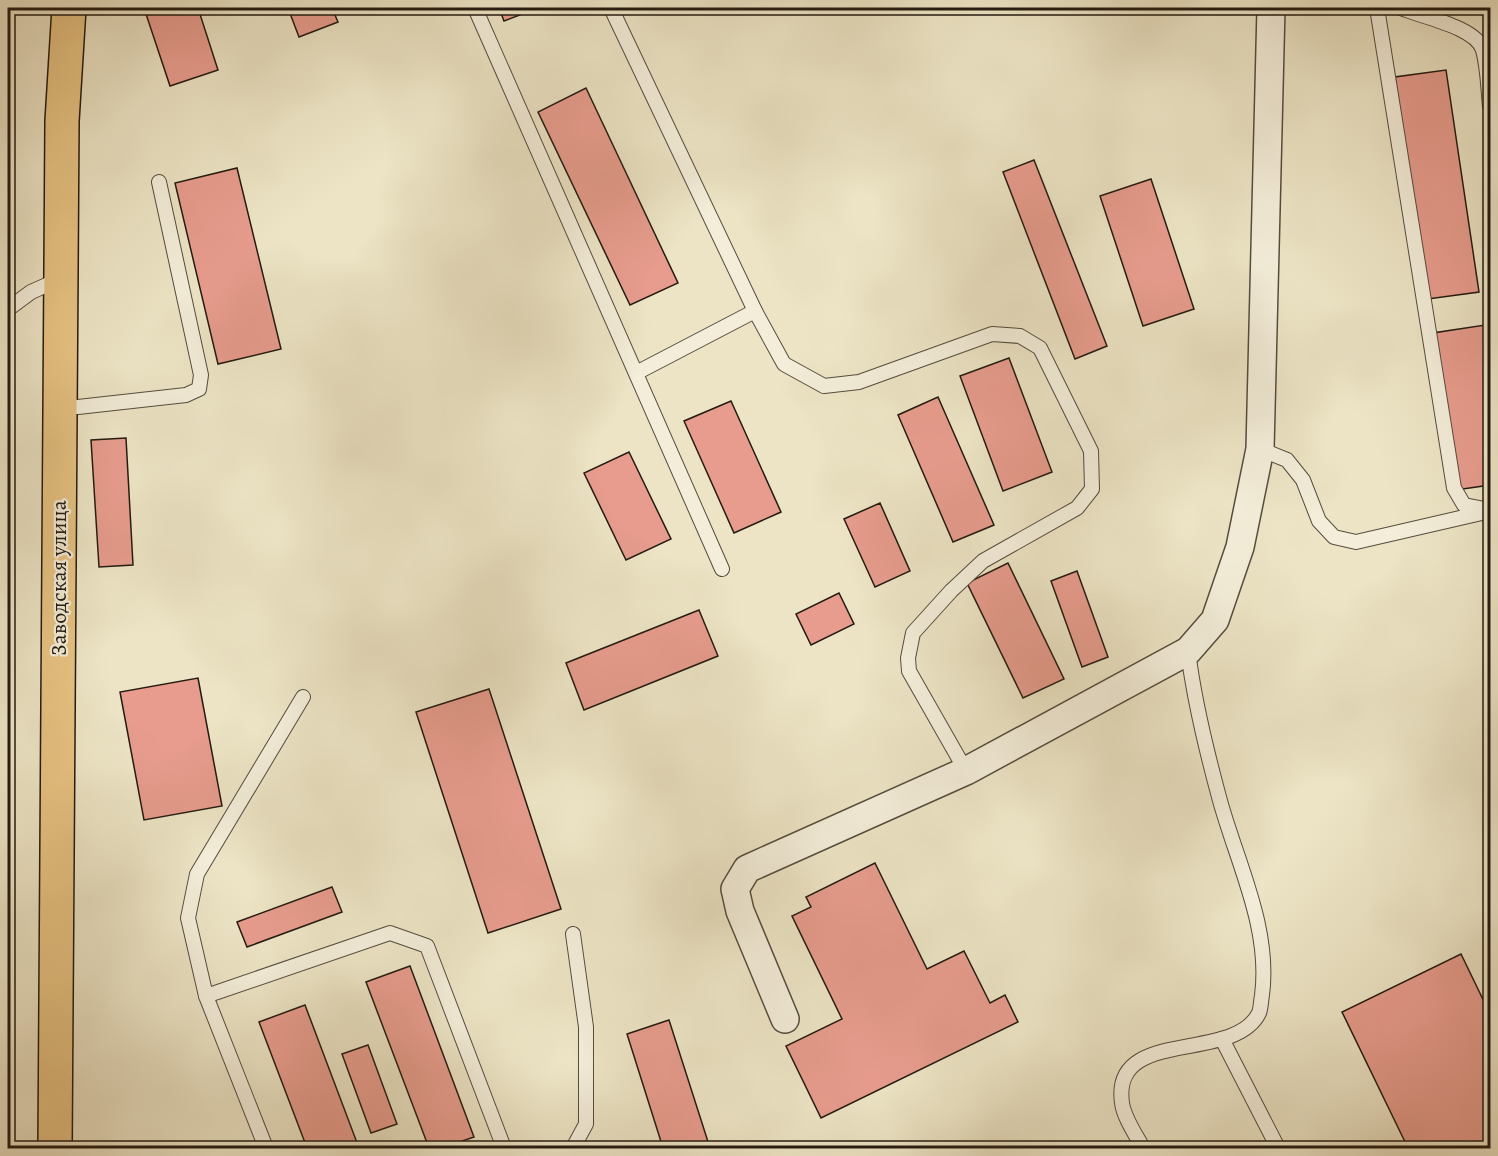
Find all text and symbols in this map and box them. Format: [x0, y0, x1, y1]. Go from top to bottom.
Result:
street label: Заводская улица [44, 499, 74, 656]

